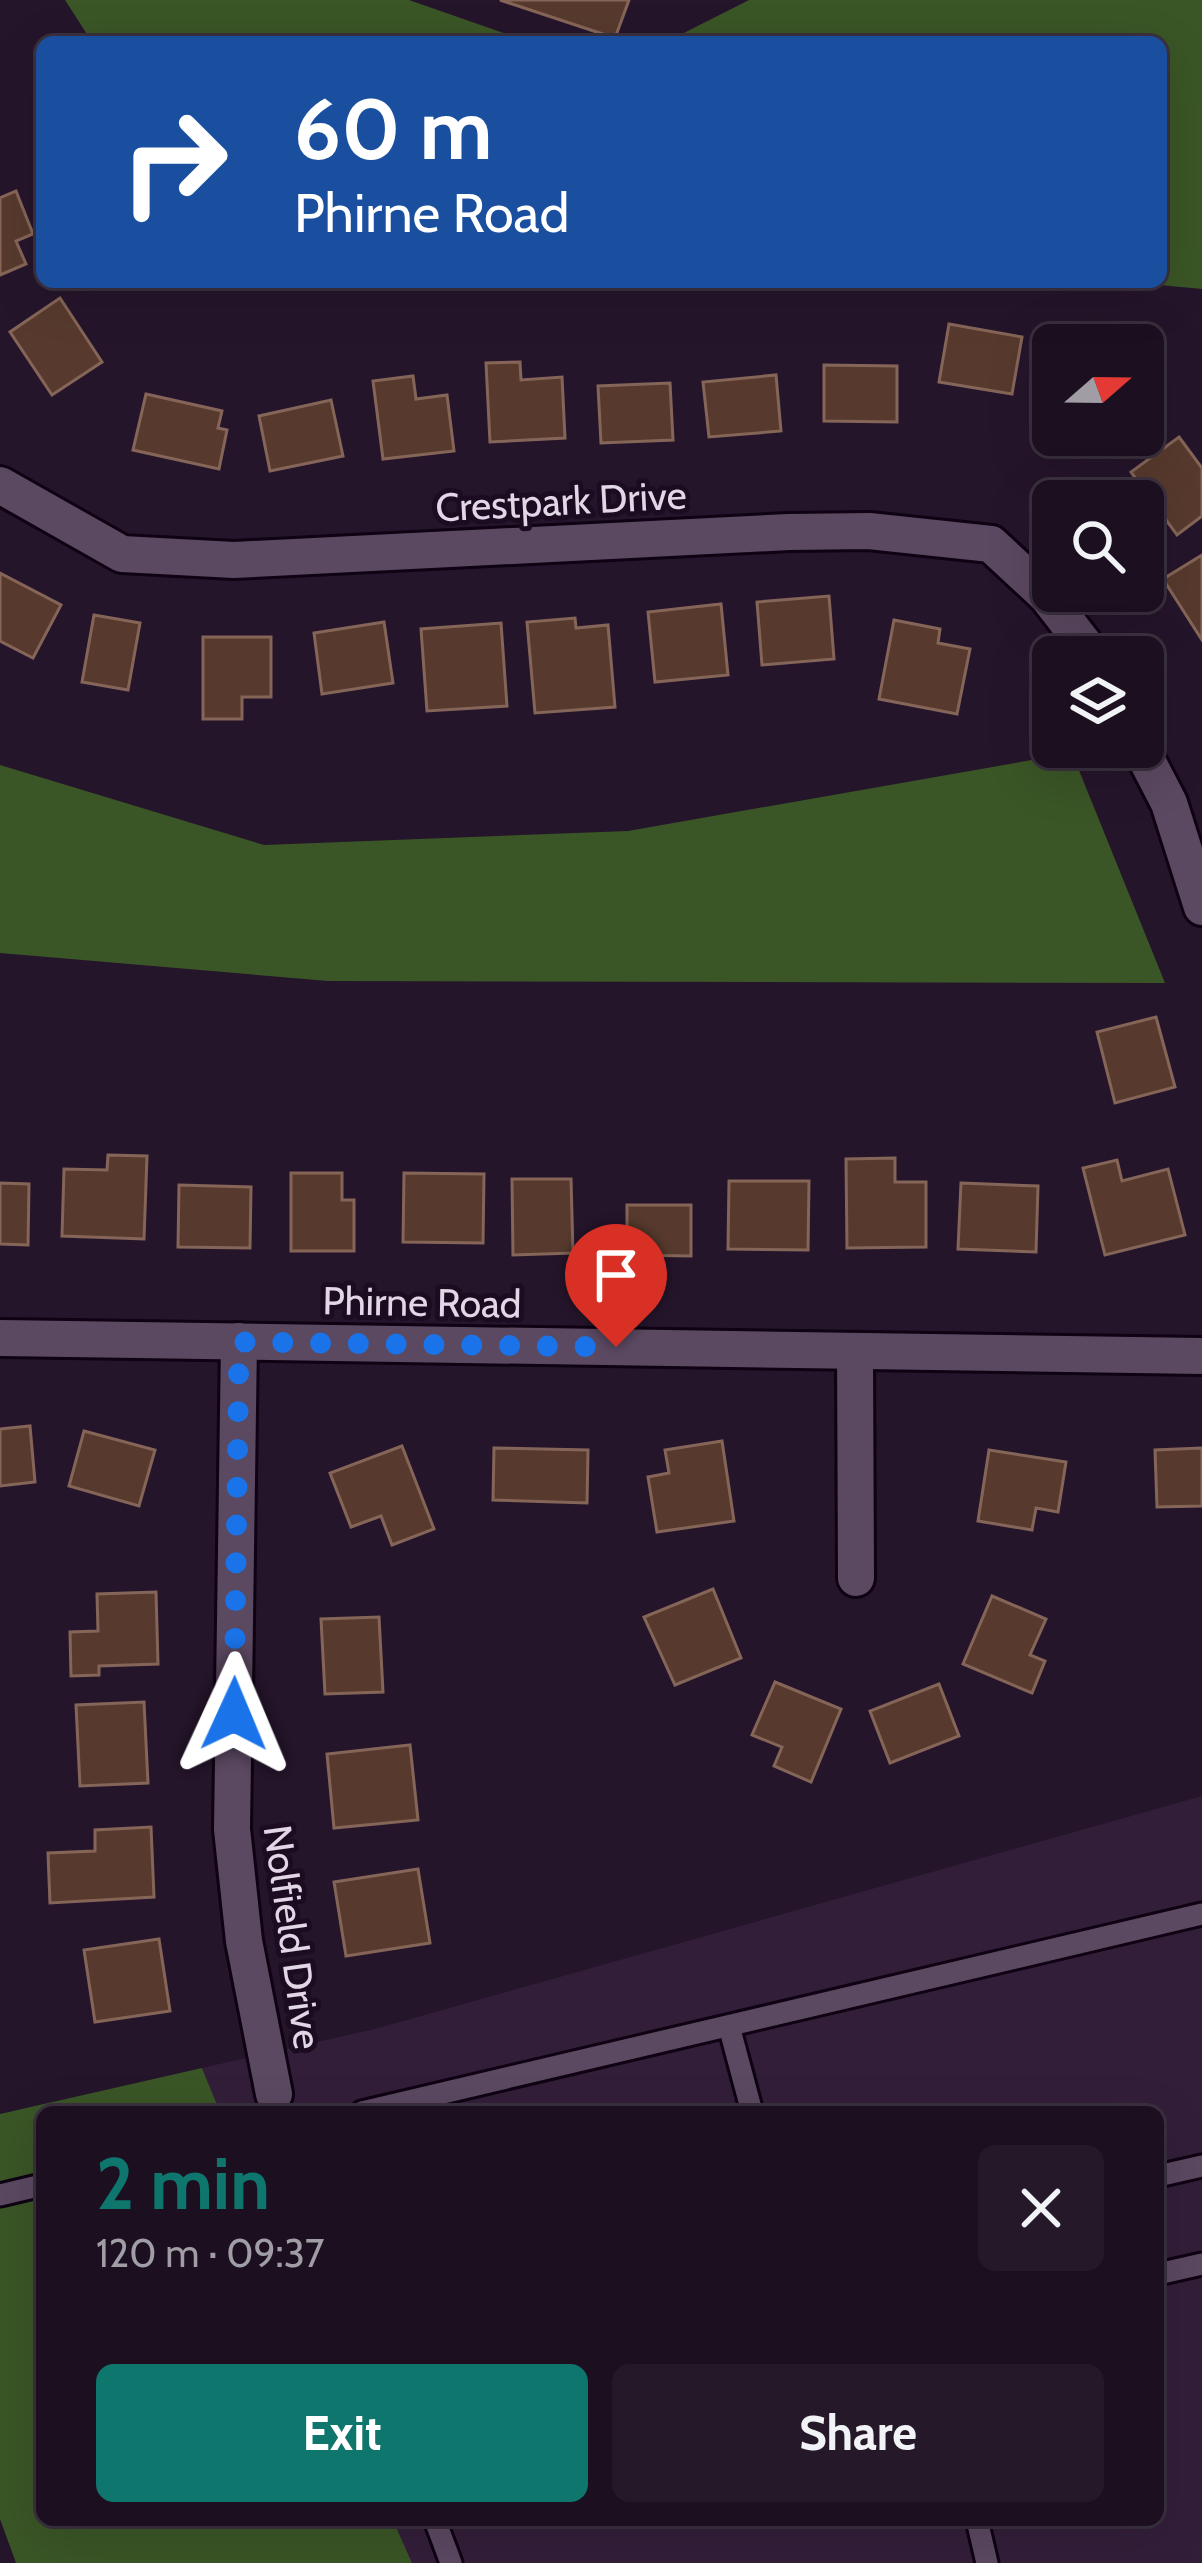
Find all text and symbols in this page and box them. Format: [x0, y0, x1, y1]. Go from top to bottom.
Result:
text: 60 m [294, 78, 492, 180]
icon: right [96, 84, 252, 240]
text: Phirne Road [294, 180, 570, 246]
north arrow [1032, 324, 1164, 456]
map controls [1032, 324, 1164, 768]
street label: Crestpark Drive [434, 470, 688, 532]
button: search [1032, 480, 1164, 612]
button: layers [1032, 636, 1164, 768]
pin [565, 1224, 667, 1347]
icon: arrive [583, 1242, 649, 1308]
street label: Phirne Road [322, 1276, 522, 1328]
position arrow [171, 1651, 297, 1777]
street label: Nolfield Drive [254, 1822, 332, 2052]
text: 2 min [96, 2140, 270, 2227]
button: close [978, 2145, 1104, 2271]
text: 120 m · 09:37 [96, 2229, 324, 2277]
button: Exit [96, 2364, 588, 2502]
button: Share [612, 2364, 1104, 2502]

